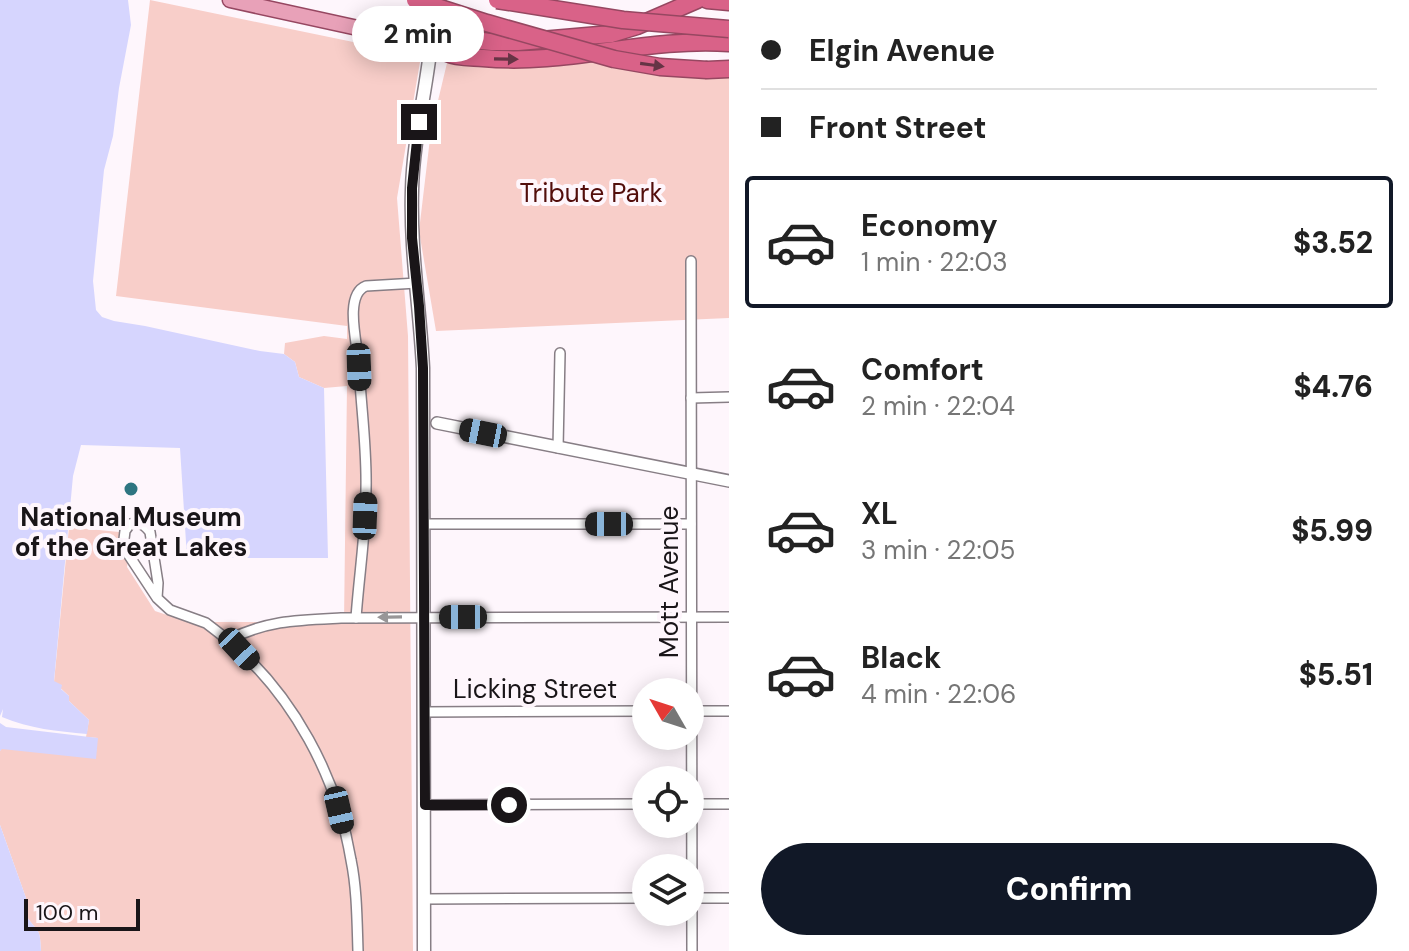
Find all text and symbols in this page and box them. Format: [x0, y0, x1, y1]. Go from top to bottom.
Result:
callout: 2 min [353, 6, 485, 62]
text: 2 min [383, 17, 453, 51]
text: Elgin Avenue [809, 31, 995, 70]
one-way arrow [494, 53, 519, 66]
one-way arrow [640, 59, 665, 72]
route end [401, 104, 437, 140]
text: Front Street [809, 108, 987, 147]
park label: Tribute Park [519, 176, 663, 210]
icon: car [765, 206, 837, 278]
text: Economy [861, 206, 998, 245]
text: $3.52 [1293, 223, 1373, 262]
text: 1 min · 22:03 [861, 245, 1008, 279]
car [346, 343, 372, 391]
icon: car [765, 350, 837, 422]
text: Comfort [861, 350, 984, 389]
text: $4.76 [1293, 367, 1373, 406]
text: 2 min · 22:04 [861, 389, 1015, 423]
car [457, 417, 509, 449]
marker: National Museum of the Great Lakes [122, 480, 140, 498]
car [352, 492, 378, 540]
icon: car [765, 494, 837, 566]
text: XL [861, 494, 898, 533]
place label: National Museum of the Great Lakes [15, 500, 247, 564]
street label: Mott Avenue [652, 506, 686, 658]
text: $5.99 [1291, 511, 1373, 550]
car [585, 512, 633, 536]
text: 3 min · 22:05 [861, 533, 1015, 567]
car [439, 605, 487, 629]
one-way arrow [377, 611, 402, 623]
car [214, 623, 264, 675]
icon: car [765, 638, 837, 710]
text: Black [861, 638, 941, 677]
text: $5.51 [1299, 655, 1373, 694]
street label: Licking Street [453, 672, 617, 706]
text: 4 min · 22:06 [861, 677, 1016, 711]
north arrow [632, 678, 704, 750]
map controls [632, 678, 704, 926]
button: locate [632, 766, 704, 838]
car [322, 784, 356, 836]
route start [491, 787, 527, 823]
button: Confirm [761, 843, 1377, 935]
button: layers [632, 854, 704, 926]
scale bar [24, 895, 140, 931]
text: 100 m [36, 898, 98, 927]

